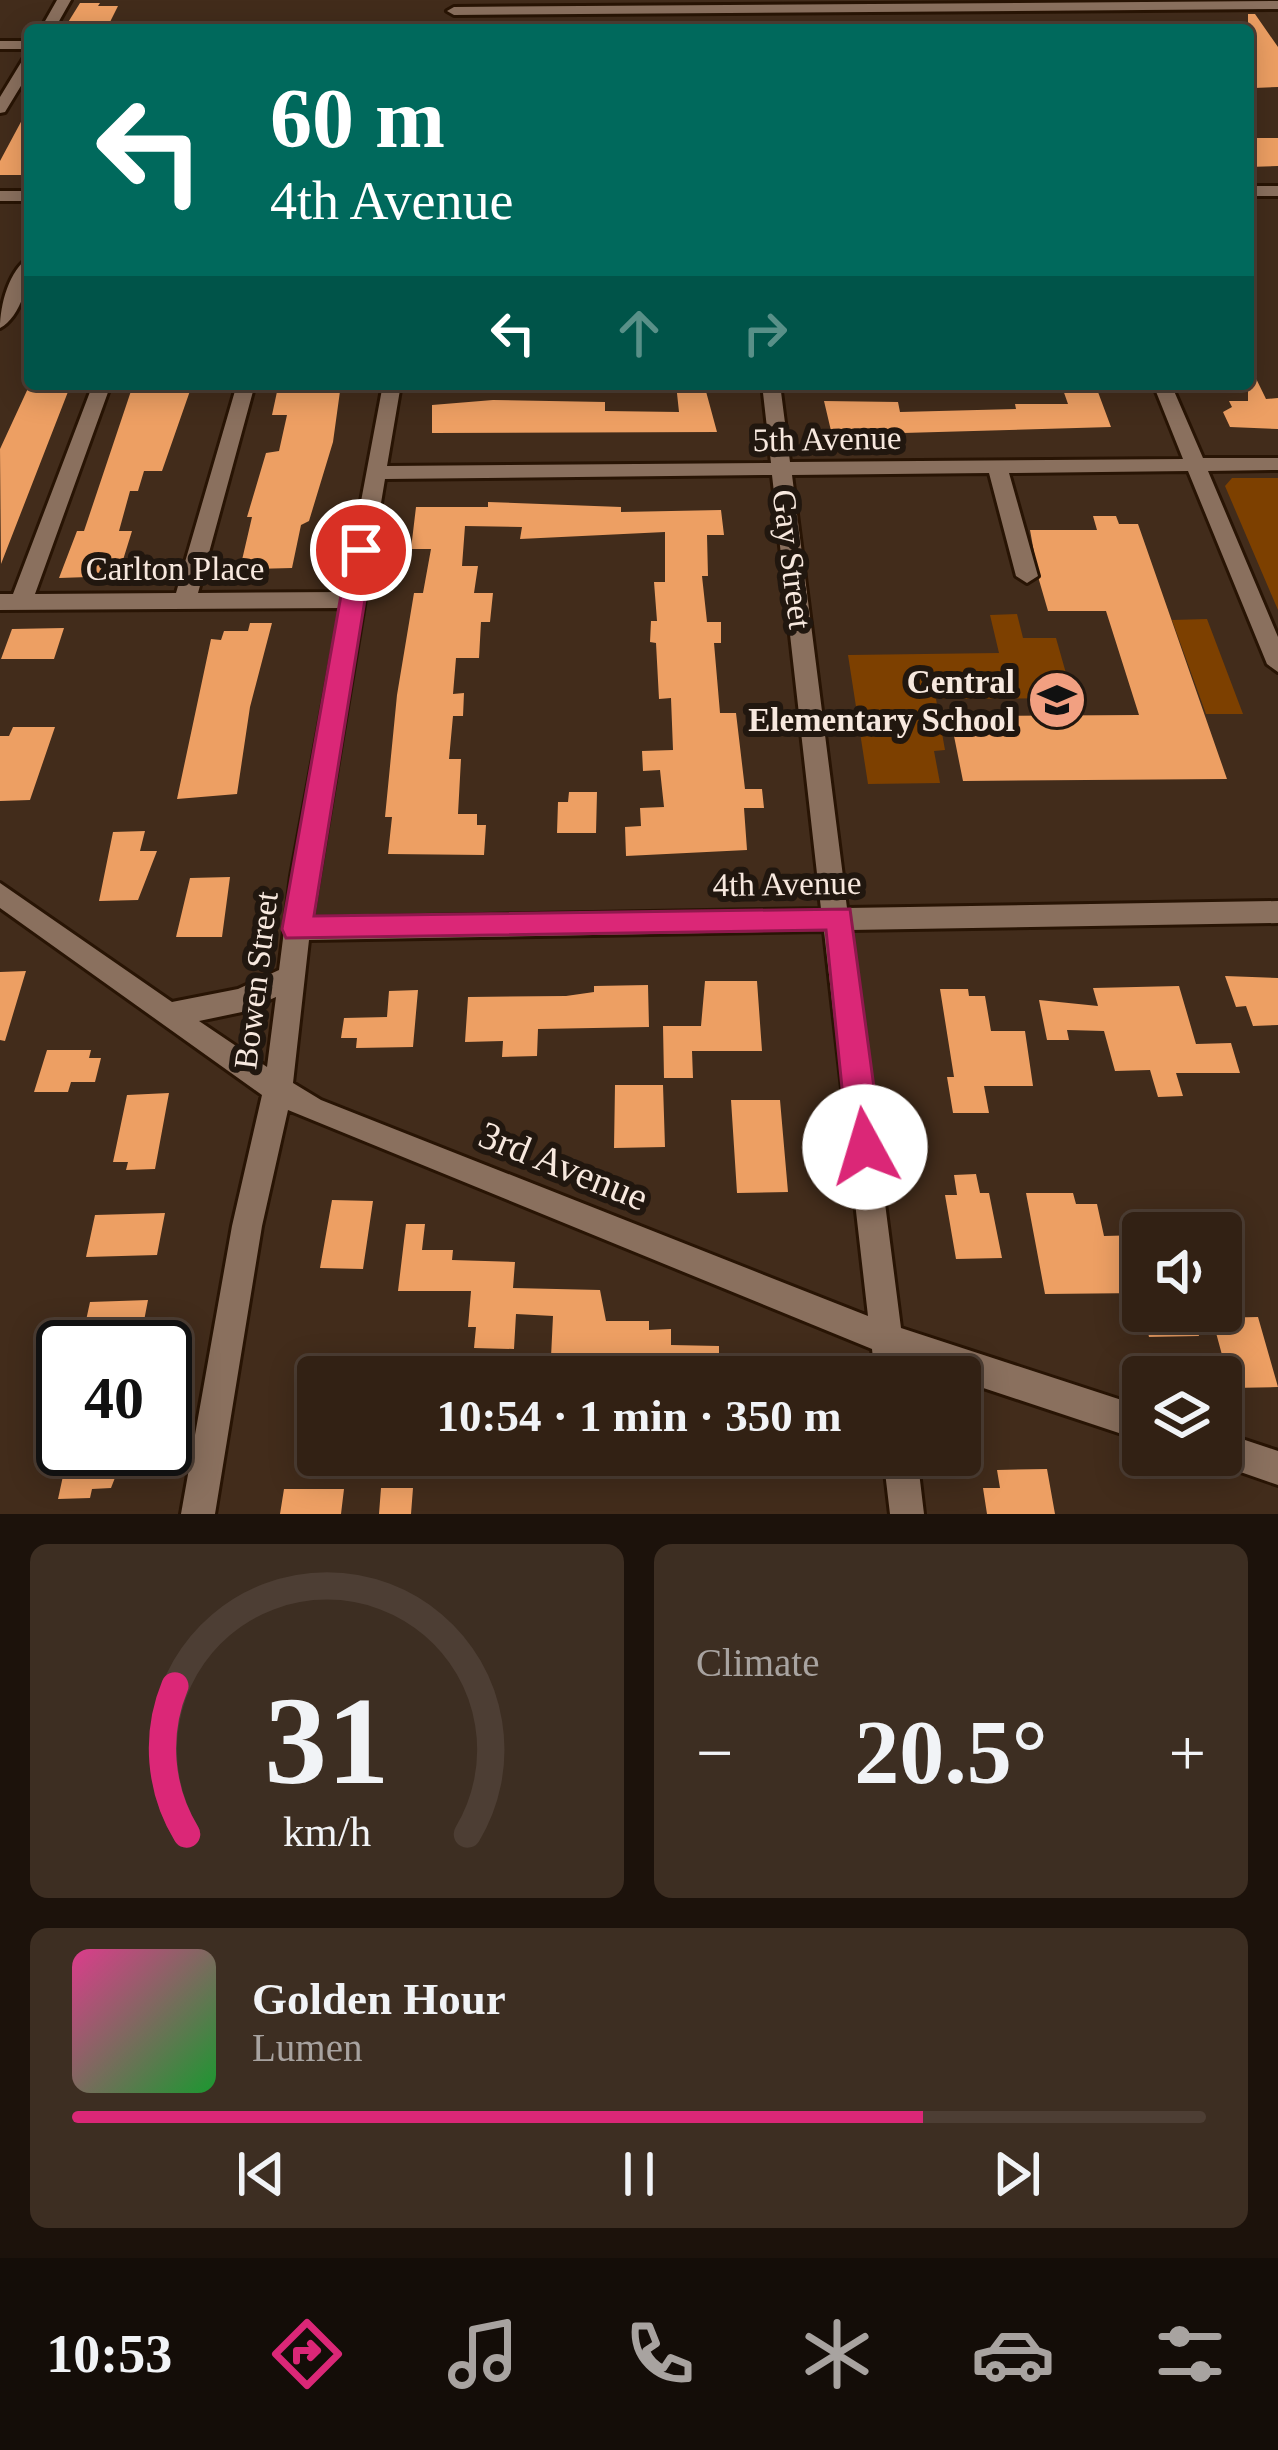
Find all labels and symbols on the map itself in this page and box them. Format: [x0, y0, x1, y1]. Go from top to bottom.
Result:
street label: 5th Avenue [752, 420, 902, 458]
street label: Gay Street [766, 487, 818, 631]
pin [310, 499, 412, 601]
street label: Carlton Place [86, 551, 264, 587]
place label: Central Elementary School [748, 664, 1015, 738]
school or university icon: Central Elementary School [1026, 669, 1088, 731]
street label: 4th Avenue [712, 865, 862, 903]
street label: Bowen Street [227, 889, 285, 1071]
position arrow [802, 1084, 928, 1210]
street label: 3rd Avenue [473, 1112, 654, 1219]
speed limit sign: 40 [36, 1320, 192, 1476]

